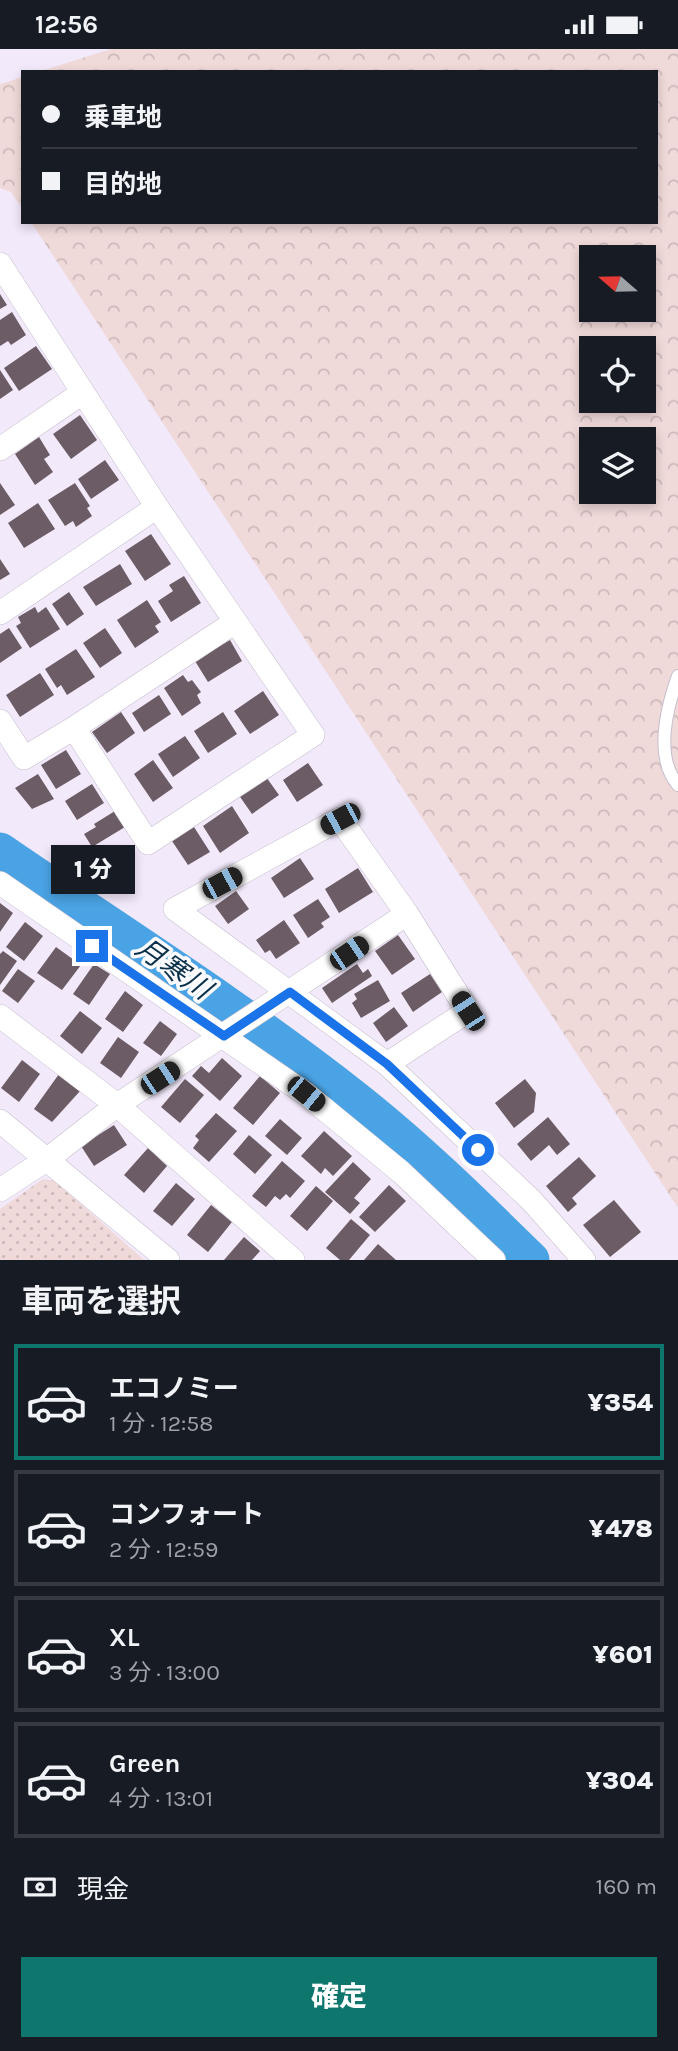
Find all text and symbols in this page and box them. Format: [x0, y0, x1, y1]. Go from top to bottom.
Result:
text: 12:56 [35, 9, 98, 40]
text: 乗車地 [84, 102, 162, 133]
text: 目的地 [84, 169, 162, 200]
north arrow [579, 245, 656, 322]
map controls [579, 245, 656, 504]
button: locate [579, 336, 656, 413]
button: layers [579, 427, 656, 504]
car [317, 800, 364, 838]
callout: 1 分 [50, 845, 134, 893]
text: 1 分 [74, 856, 112, 883]
car [199, 864, 246, 902]
route end [76, 930, 108, 962]
water label: 月寒川 [130, 931, 220, 1008]
car [326, 933, 373, 973]
car [448, 988, 489, 1034]
car [137, 1058, 184, 1098]
car [284, 1073, 329, 1115]
route start [462, 1134, 494, 1166]
text: 車両を選択 [21, 1283, 181, 1320]
icon: car [25, 1371, 88, 1434]
text: エコノミー [109, 1373, 239, 1404]
text: ¥354 [588, 1387, 653, 1418]
text: 1 分 · 12:58 [109, 1410, 213, 1437]
icon: car [25, 1497, 88, 1560]
text: コンフォート [109, 1499, 264, 1530]
text: ¥478 [589, 1513, 653, 1544]
text: 2 分 · 12:59 [109, 1536, 218, 1563]
text: XL [109, 1622, 140, 1653]
icon: car [25, 1623, 88, 1686]
text: ¥601 [592, 1639, 653, 1670]
text: 3 分 · 13:00 [109, 1659, 220, 1686]
text: Green [109, 1748, 181, 1779]
icon: car [25, 1749, 88, 1812]
text: ¥304 [586, 1765, 653, 1796]
text: 4 分 · 13:01 [109, 1785, 213, 1812]
icon: cash [21, 1868, 59, 1906]
text: 160 m [596, 1873, 657, 1900]
text: 現金 [77, 1874, 129, 1905]
button: 確定 [21, 1957, 657, 2037]

